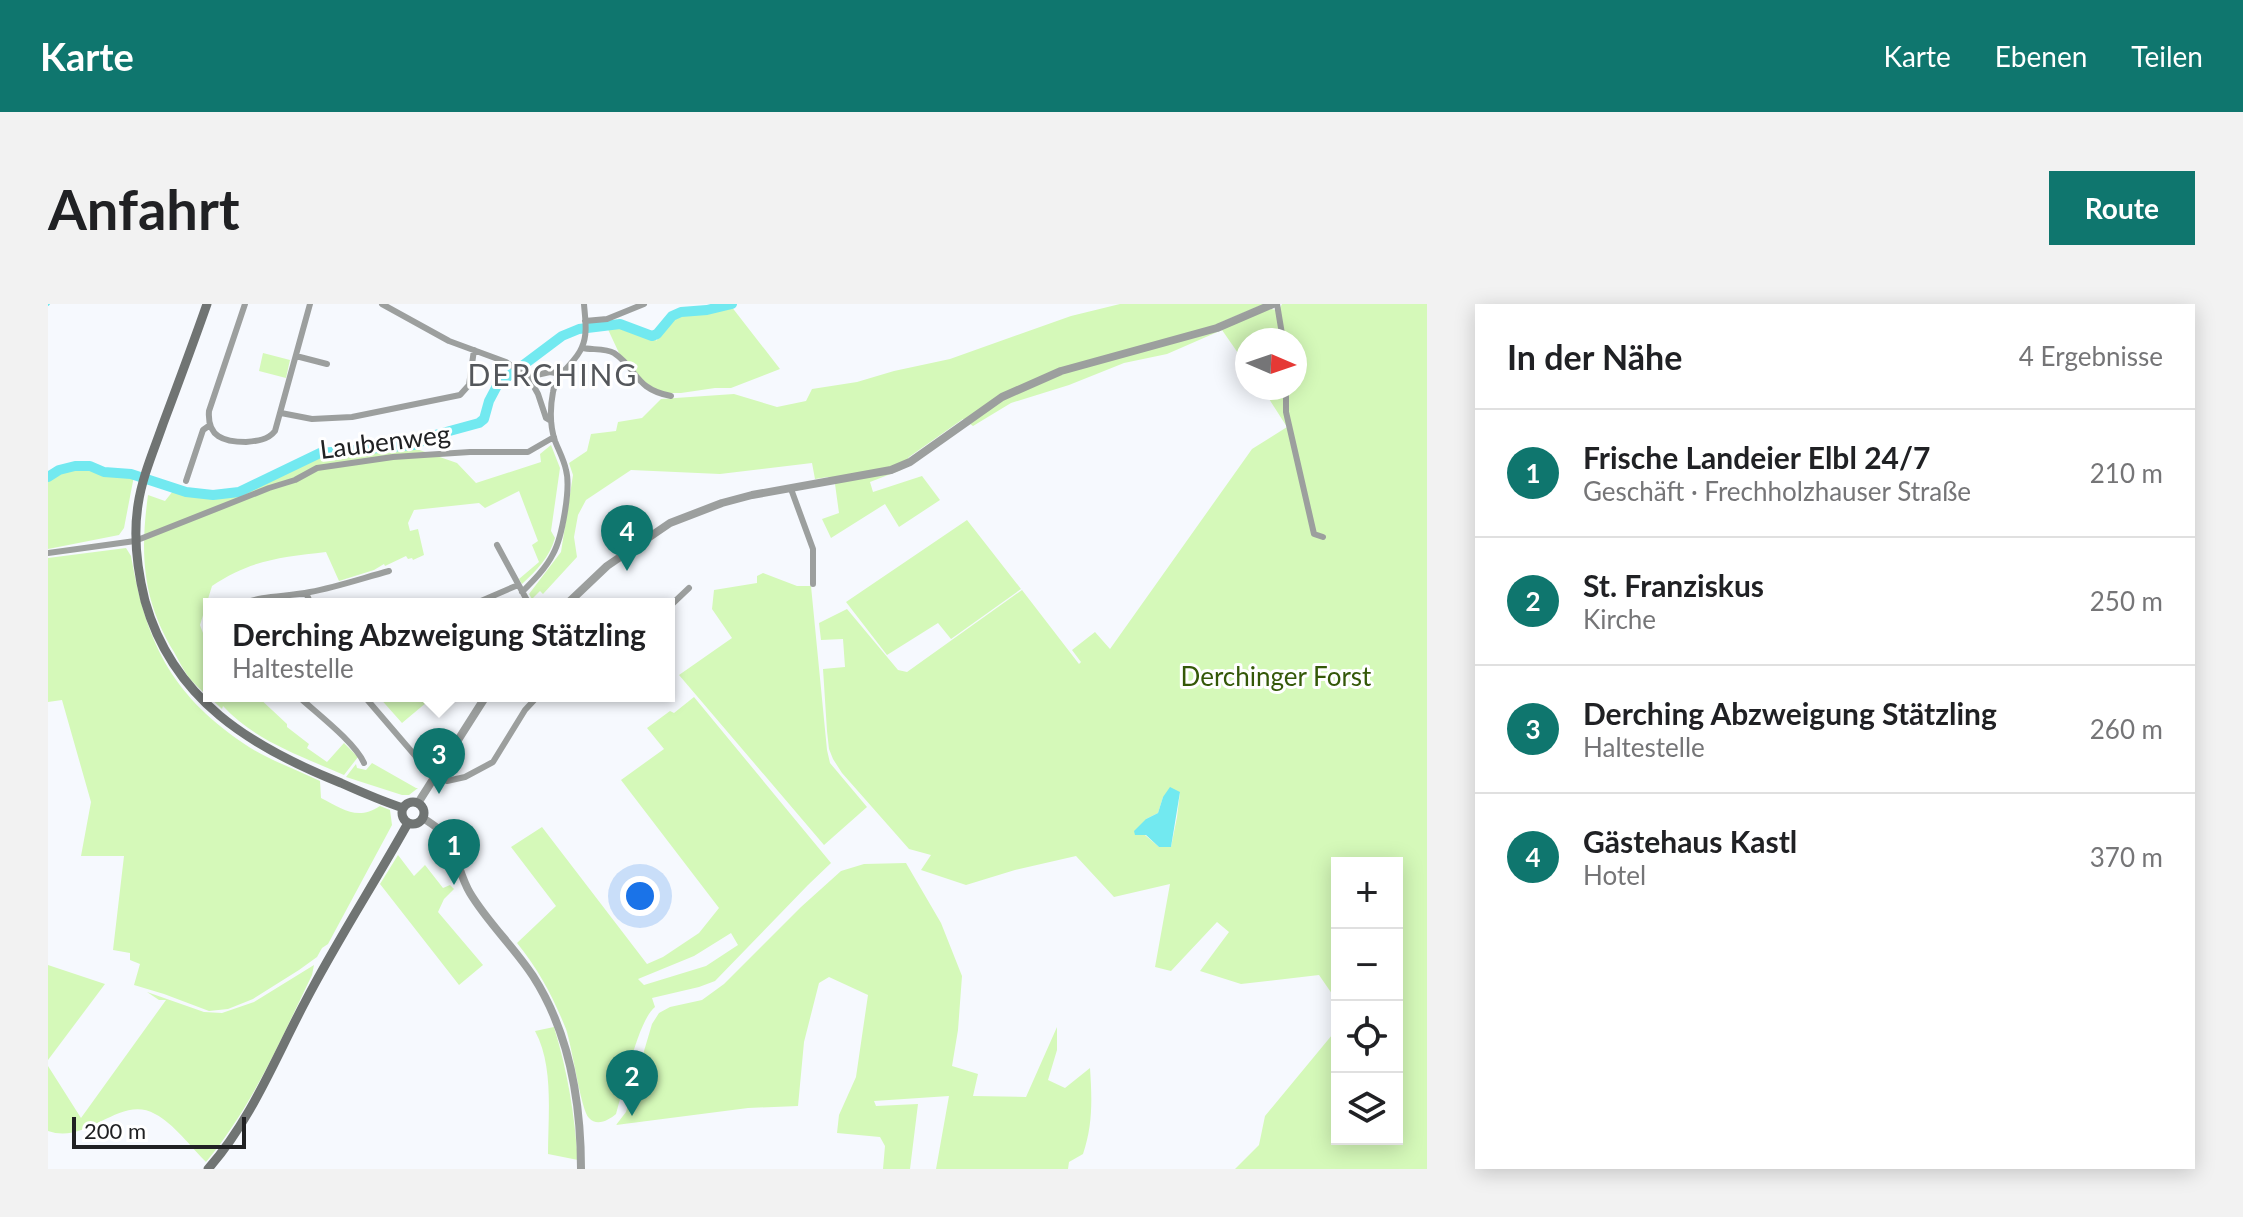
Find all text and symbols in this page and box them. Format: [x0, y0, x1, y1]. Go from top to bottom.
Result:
text: Karte [40, 33, 134, 79]
text: Karte [1883, 39, 1951, 73]
text: Ebenen [1995, 39, 2087, 73]
text: Teilen [2131, 39, 2203, 73]
button: Route [2049, 171, 2195, 245]
text: Anfahrt [48, 175, 240, 242]
north arrow [1235, 328, 1307, 400]
text: In der Nähe [1507, 336, 1682, 377]
text: 4 Ergebnisse [2019, 340, 2163, 372]
district label: DERCHING [468, 356, 638, 392]
street label: Laubenweg [318, 417, 452, 465]
text: Frische Landeier Elbl 24/7 [1583, 439, 1930, 475]
text: 1 [1525, 457, 1541, 489]
text: 210 m [2090, 457, 2163, 489]
text: Geschäft · Frechholzhauser Straße [1583, 475, 1971, 507]
pin: 4 [601, 505, 653, 571]
text: St. Franziskus [1583, 567, 1764, 603]
text: 2 [1525, 585, 1541, 617]
text: 250 m [2090, 585, 2163, 617]
popup [203, 598, 675, 702]
text: Kirche [1583, 603, 1656, 635]
text: Derching Abzweigung Stätzling [232, 616, 646, 652]
text: Haltestelle [232, 652, 354, 684]
park label: Derchinger Forst [1181, 660, 1372, 692]
text: Derching Abzweigung Stätzling [1583, 695, 1997, 731]
text: 3 [1525, 713, 1541, 745]
text: 260 m [2090, 713, 2163, 745]
pin: 3 [413, 728, 465, 794]
text: Haltestelle [1583, 731, 1705, 763]
pin: 1 [428, 819, 480, 885]
text: Gästehaus Kastl [1583, 823, 1797, 859]
text: 4 [1525, 841, 1541, 873]
text: 370 m [2090, 841, 2163, 873]
map controls [1331, 857, 1403, 1145]
button: + [1331, 857, 1403, 929]
text: Hotel [1583, 859, 1646, 891]
your location [620, 876, 660, 916]
button: − [1331, 929, 1403, 1001]
button: locate [1331, 1001, 1403, 1073]
pin: 2 [606, 1050, 658, 1116]
button: layers [1331, 1073, 1403, 1145]
scale bar [72, 1113, 246, 1149]
text: 200 m [84, 1117, 146, 1144]

